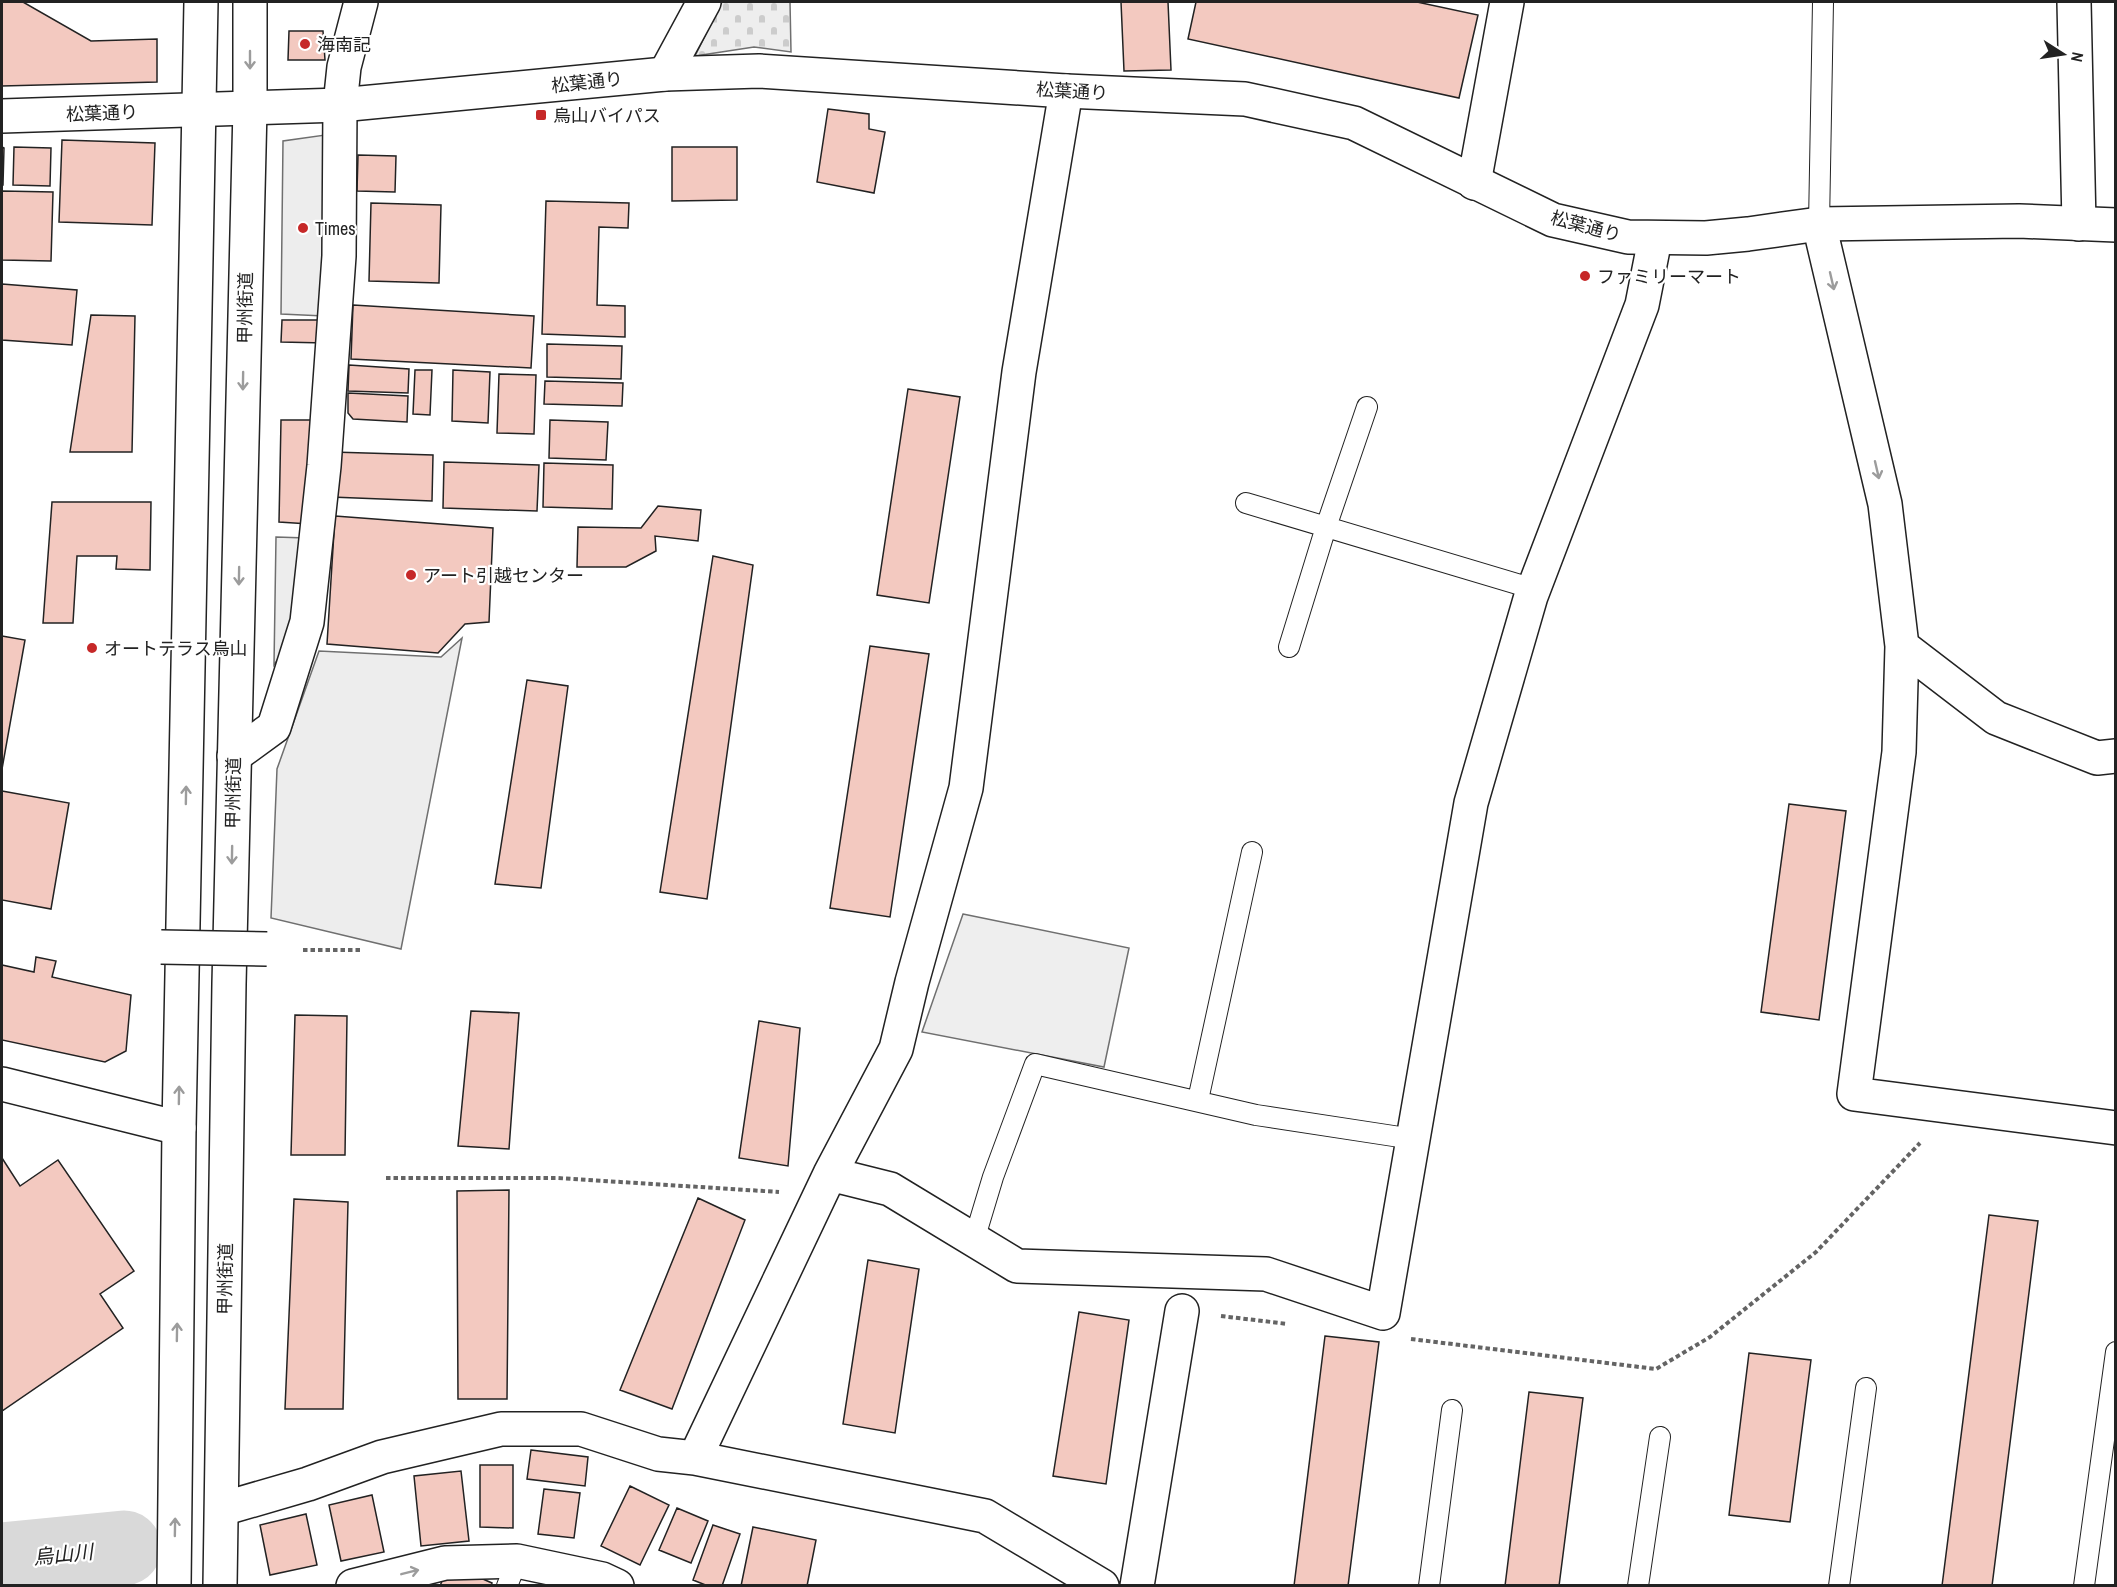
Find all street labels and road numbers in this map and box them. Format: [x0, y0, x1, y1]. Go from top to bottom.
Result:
street label: 松葉通り [550, 66, 624, 98]
street label: 松葉通り [1035, 77, 1109, 105]
street label: 松葉通り [66, 99, 138, 127]
street label: 松葉通り [1548, 205, 1624, 247]
street label: 甲州街道 [232, 272, 258, 344]
street label: 甲州街道 [220, 757, 246, 829]
street label: 甲州街道 [212, 1243, 238, 1315]

